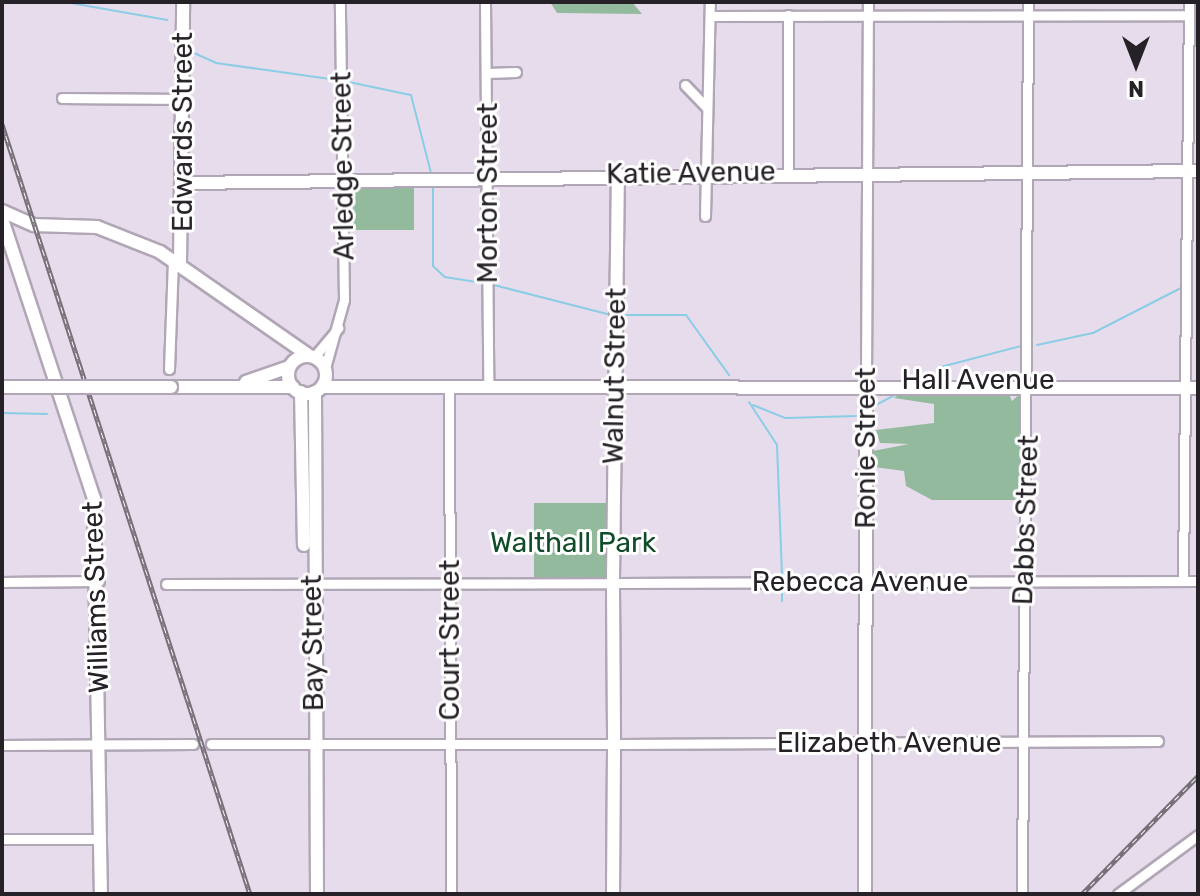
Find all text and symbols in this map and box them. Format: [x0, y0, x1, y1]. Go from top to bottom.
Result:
north arrow [1096, 24, 1176, 104]
street label: Edwards Street [166, 32, 200, 232]
street label: Arledge Street [325, 71, 361, 261]
text: N [1128, 75, 1144, 102]
street label: Morton Street [471, 103, 505, 283]
street label: Katie Avenue [606, 155, 776, 191]
street label: Walnut Street [597, 287, 633, 465]
street label: Hall Avenue [901, 363, 1055, 397]
street label: Ronie Street [849, 367, 883, 529]
street label: Dabbs Street [1006, 434, 1046, 606]
street label: Williams Street [76, 500, 116, 694]
park label: Walthall Park [490, 526, 656, 560]
street label: Court Street [433, 560, 467, 720]
street label: Rebecca Avenue [751, 565, 969, 599]
street label: Bay Street [295, 574, 331, 712]
street label: Elizabeth Avenue [776, 726, 1002, 760]

